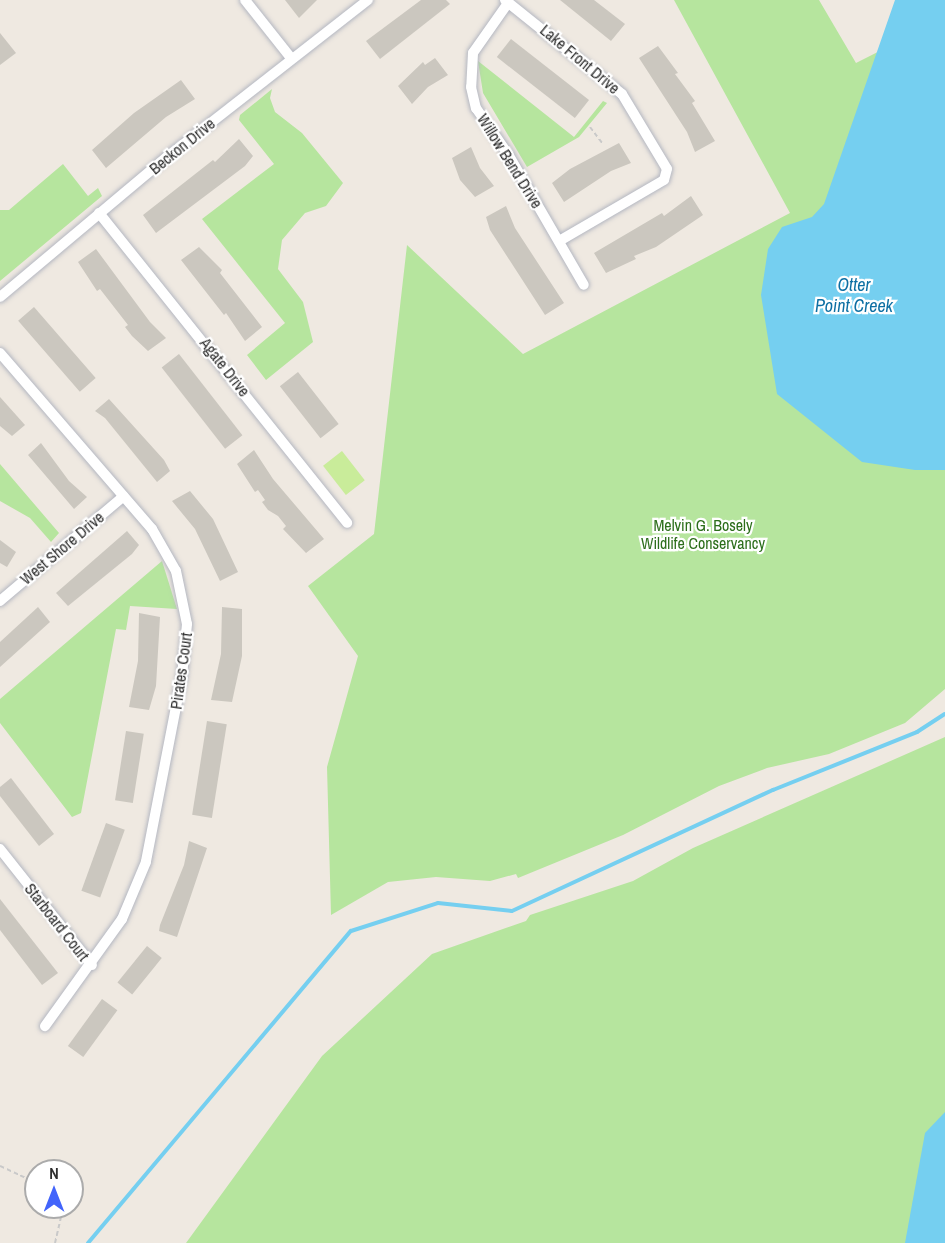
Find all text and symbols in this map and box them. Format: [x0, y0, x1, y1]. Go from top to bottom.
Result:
street label: Lake Front Drive [536, 20, 624, 98]
street label: Willow Bend Drive [473, 110, 547, 212]
street label: Beckon Drive [145, 114, 219, 178]
water label: Otter Point Creek [815, 275, 893, 318]
street label: Agate Drive [196, 334, 254, 400]
street label: West Shore Drive [16, 507, 108, 589]
park label: Melvin G. Bosely Wildlife Conservancy [641, 515, 765, 553]
street label: Pirates Court [166, 631, 196, 711]
street label: Starboard Court [21, 879, 93, 965]
north arrow [24, 1159, 84, 1219]
text: N [49, 1162, 59, 1184]

